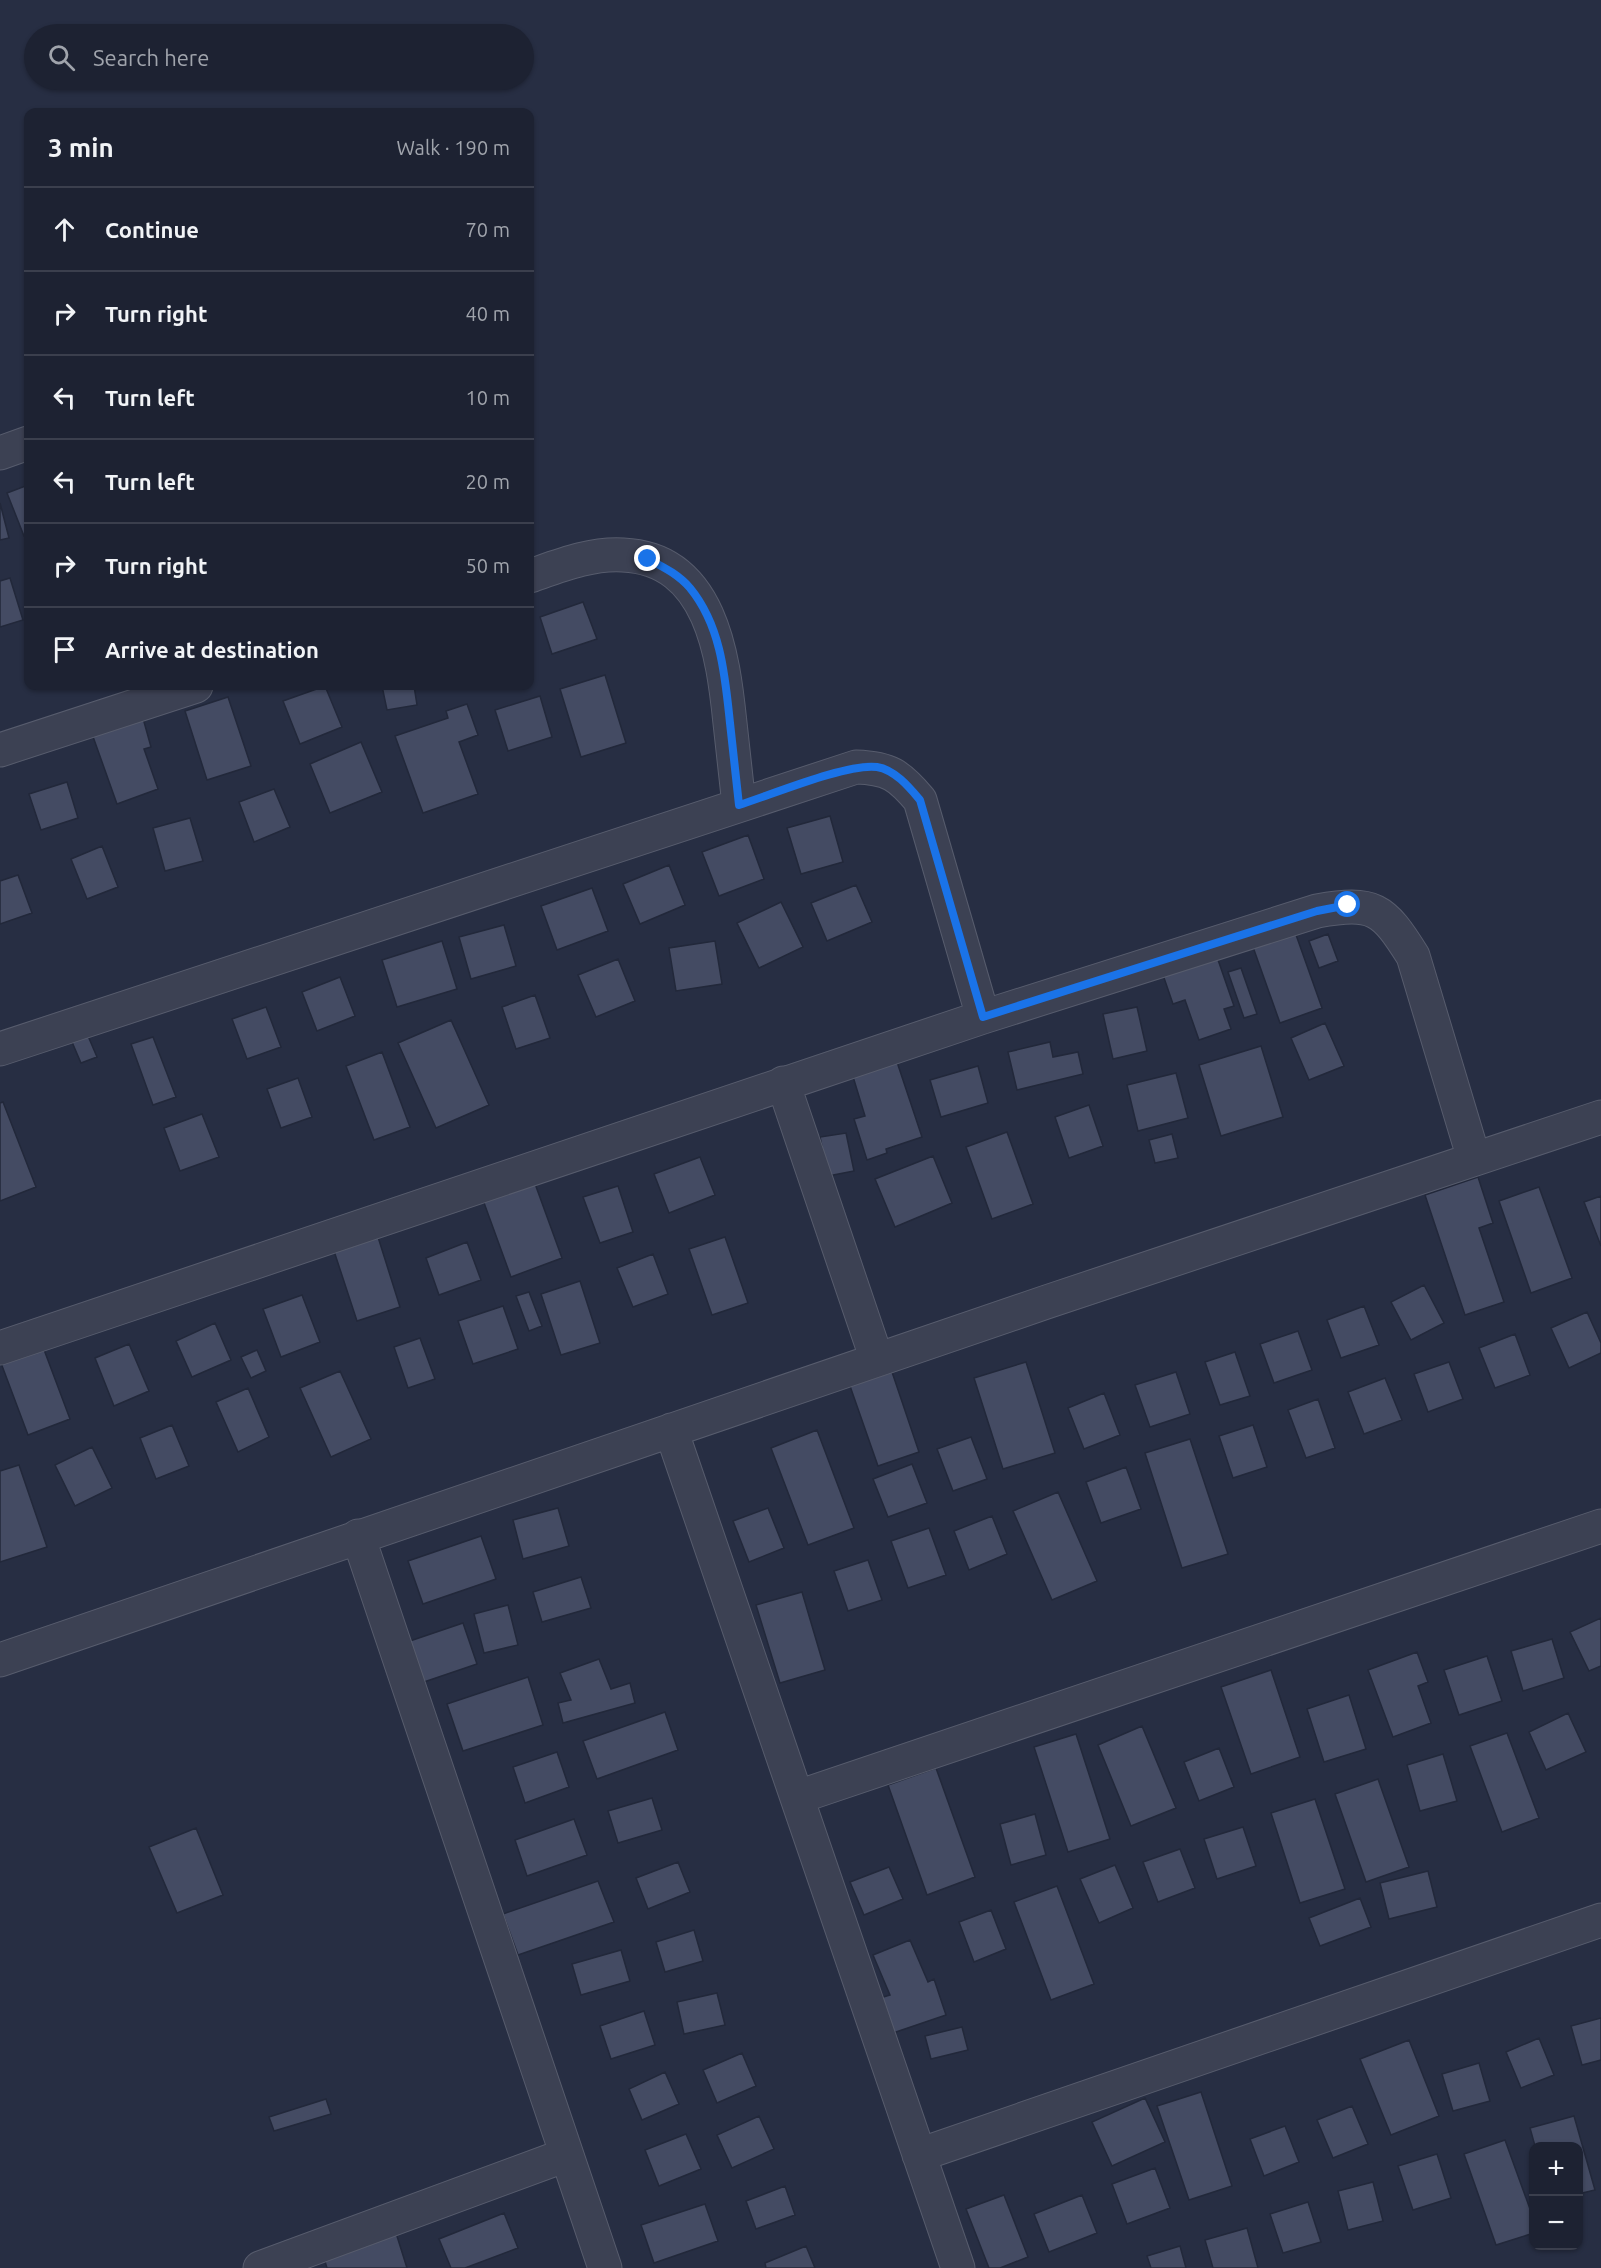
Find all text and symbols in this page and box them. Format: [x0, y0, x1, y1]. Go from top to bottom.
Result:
search box [24, 24, 534, 90]
icon: search [45, 41, 78, 74]
text: Search here [93, 45, 209, 70]
text: 3 min [48, 133, 114, 162]
text: Walk · 190 m [397, 136, 510, 159]
icon: ahead [48, 213, 81, 246]
text: Continue [105, 217, 199, 242]
text: 70 m [466, 218, 510, 241]
icon: right [48, 297, 81, 330]
text: Turn right [105, 301, 207, 326]
text: 40 m [466, 302, 510, 325]
icon: left [48, 381, 81, 414]
text: Turn left [105, 385, 195, 410]
text: 10 m [466, 386, 510, 409]
icon: left [48, 465, 81, 498]
text: Turn left [105, 469, 195, 494]
text: 20 m [466, 470, 510, 493]
route end [634, 545, 660, 571]
icon: right [48, 549, 81, 582]
text: Turn right [105, 553, 207, 578]
text: 50 m [466, 554, 510, 577]
icon: arrive [48, 633, 81, 666]
text: Arrive at destination [105, 637, 319, 662]
route start [1334, 891, 1360, 917]
map controls [1529, 2142, 1583, 2250]
button: + [1529, 2142, 1583, 2196]
button: − [1529, 2196, 1583, 2250]

